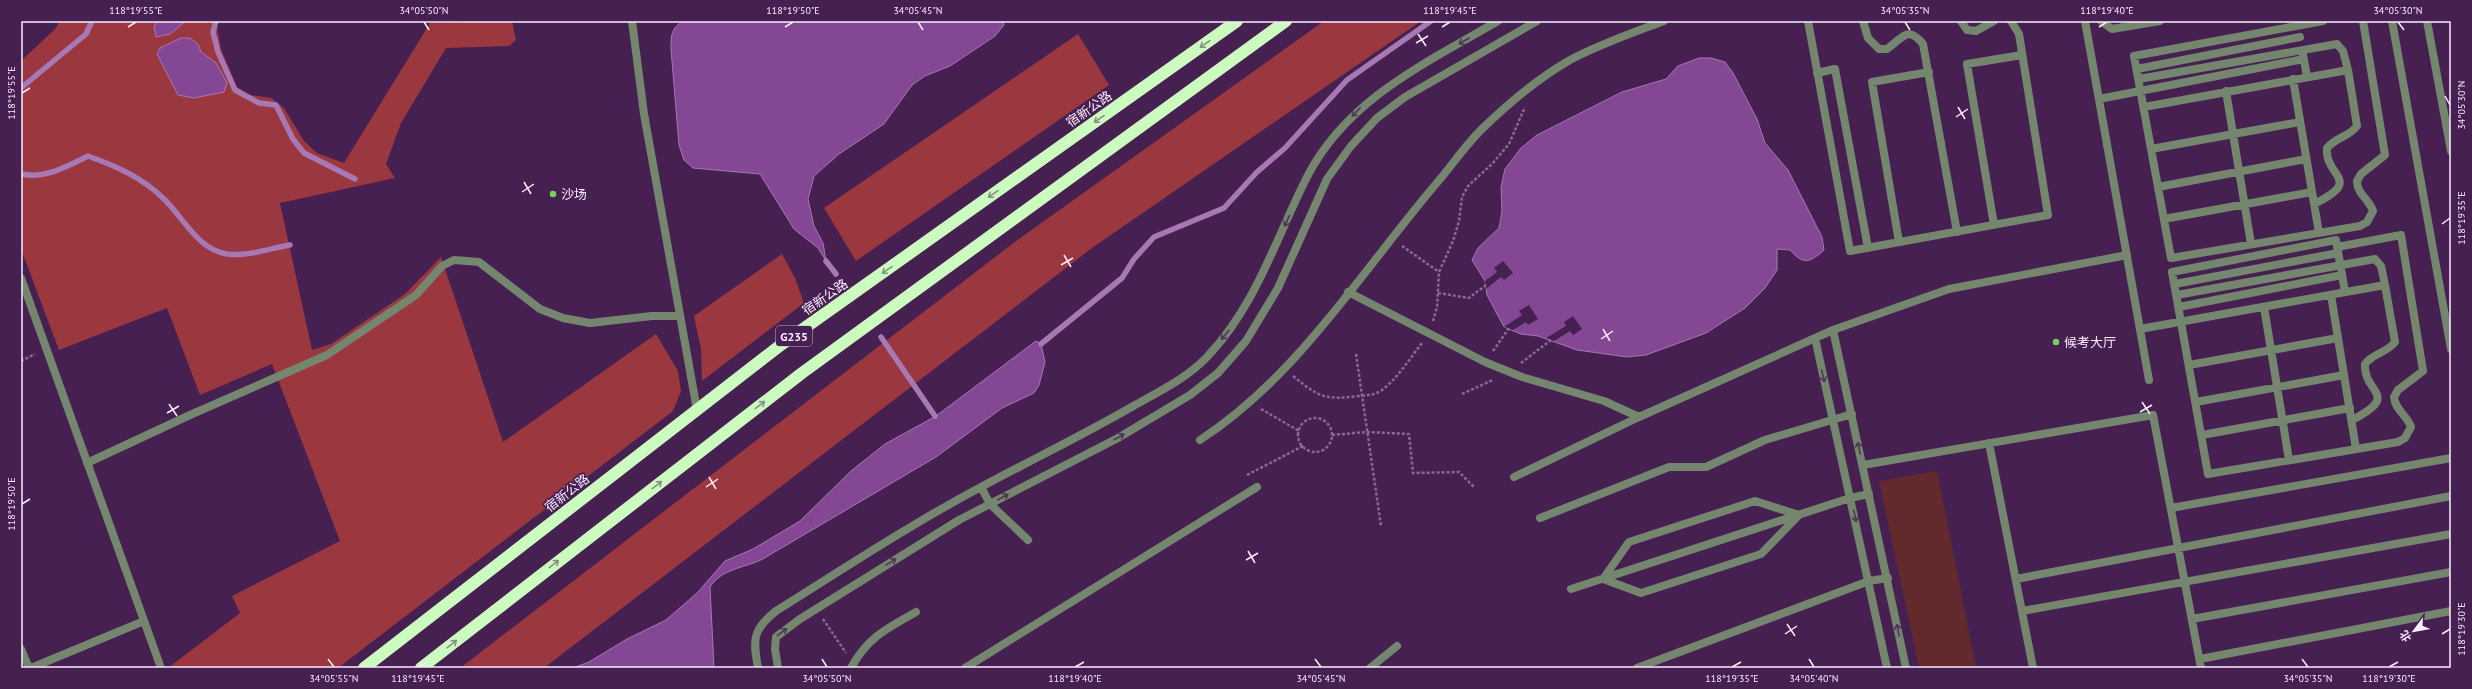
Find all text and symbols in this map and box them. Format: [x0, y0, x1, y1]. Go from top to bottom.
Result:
text: 118°19'55"E [109, 4, 163, 17]
text: 34°05'50"N [399, 4, 449, 17]
text: 118°19'50"E [766, 4, 820, 17]
text: 34°05'45"N [893, 4, 943, 17]
text: 118°19'45"E [1423, 4, 1477, 17]
text: 34°05'35"N [1880, 4, 1930, 17]
text: 118°19'40"E [2080, 4, 2134, 17]
text: 34°05'30"N [2373, 4, 2423, 17]
one-way arrow [1458, 37, 1470, 45]
one-way arrow [1200, 40, 1211, 48]
text: 118°19'55"E [5, 66, 18, 120]
text: 34°05'30"N [2455, 80, 2468, 130]
street label: 宿新公路 [1063, 87, 1115, 131]
one-way arrow [1351, 107, 1361, 117]
one-way arrow [1094, 115, 1105, 123]
place label: 沙场 [561, 186, 587, 203]
marker: 沙场 [548, 189, 558, 199]
one-way arrow [988, 190, 999, 198]
text: 118°19'35"E [2455, 191, 2468, 245]
one-way arrow [1283, 215, 1290, 227]
one-way arrow [882, 266, 893, 274]
street label: 宿新公路 [799, 275, 851, 319]
road number: G235 [776, 326, 812, 346]
one-way arrow [1221, 329, 1230, 340]
place label: 候考大厅 [2064, 334, 2116, 351]
marker: 候考大厅 [2051, 337, 2061, 347]
one-way arrow [1820, 369, 1828, 382]
one-way arrow [754, 401, 765, 409]
one-way arrow [1113, 433, 1125, 440]
one-way arrow [1855, 442, 1863, 455]
street label: 宿新公路 [541, 470, 593, 516]
text: 118°19'50"E [5, 477, 18, 531]
one-way arrow [652, 480, 663, 489]
one-way arrow [997, 493, 1009, 500]
one-way arrow [1851, 510, 1859, 523]
one-way arrow [885, 558, 897, 566]
one-way arrow [549, 560, 560, 569]
text: 118°19'30"E [2455, 602, 2468, 656]
north arrow [2394, 611, 2434, 651]
one-way arrow [1894, 624, 1902, 637]
one-way arrow [776, 628, 787, 637]
text: 北 [2397, 628, 2414, 645]
one-way arrow [446, 640, 457, 648]
text: 34°05'55"N [309, 672, 359, 685]
text: 118°19'45"E [391, 672, 445, 685]
text: 34°05'50"N [802, 672, 852, 685]
text: 118°19'40"E [1048, 672, 1102, 685]
text: 34°05'45"N [1296, 672, 1346, 685]
text: 118°19'35"E [1705, 672, 1759, 685]
text: 34°05'40"N [1789, 672, 1839, 685]
text: 34°05'35"N [2283, 672, 2333, 685]
text: 118°19'30"E [2362, 672, 2416, 685]

